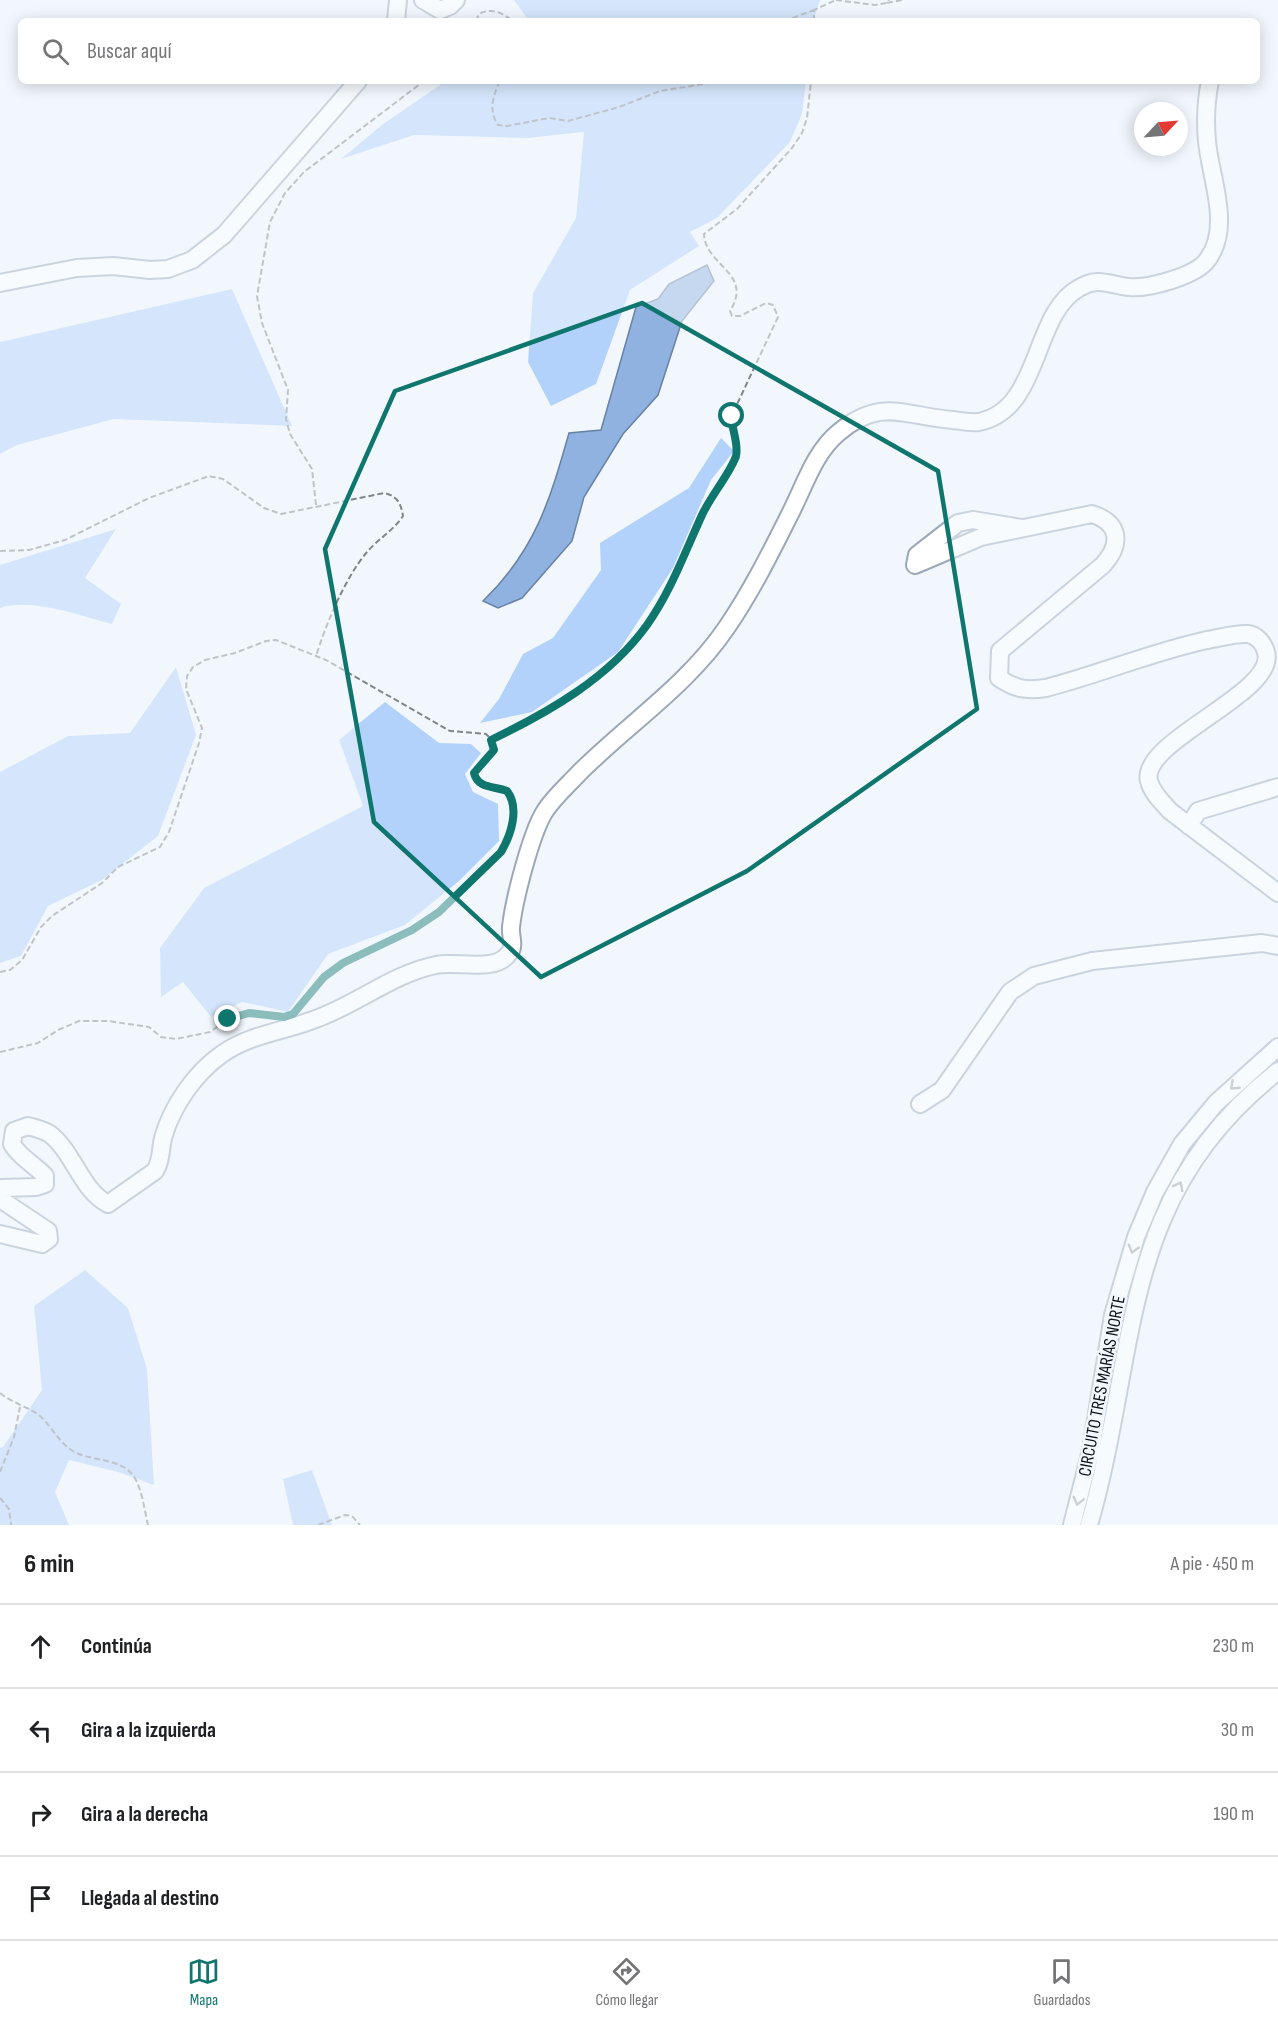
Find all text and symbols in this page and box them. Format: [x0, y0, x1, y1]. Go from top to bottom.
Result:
search box [18, 18, 1260, 84]
icon: search [39, 35, 72, 68]
text: Buscar aquí [87, 38, 172, 65]
north arrow [1134, 102, 1188, 156]
route start [718, 402, 744, 428]
route end [214, 1005, 240, 1031]
one-way arrow [1231, 1079, 1241, 1090]
one-way arrow [1172, 1182, 1183, 1192]
one-way arrow [1128, 1243, 1140, 1254]
street label: CIRCUITO TRES MARÍAS NORTE [1074, 1294, 1130, 1478]
one-way arrow [1073, 1496, 1086, 1506]
text: 6 min [24, 1549, 74, 1580]
text: A pie · 450 m [1171, 1552, 1254, 1576]
icon: ahead [24, 1630, 57, 1663]
text: Continúa [81, 1633, 152, 1660]
text: 230 m [1212, 1634, 1254, 1658]
icon: left [24, 1714, 57, 1747]
text: Gira a la izquierda [81, 1717, 216, 1744]
text: 30 m [1221, 1718, 1254, 1742]
icon: right [24, 1798, 57, 1831]
text: Gira a la derecha [81, 1801, 208, 1828]
text: 190 m [1213, 1802, 1254, 1826]
icon: arrive [24, 1882, 57, 1915]
text: Llegada al destino [81, 1885, 219, 1912]
tab: Mapa [187, 1955, 220, 2010]
tab: Cómo llegar [595, 1955, 658, 2010]
tab: Guardados [1033, 1955, 1091, 2010]

